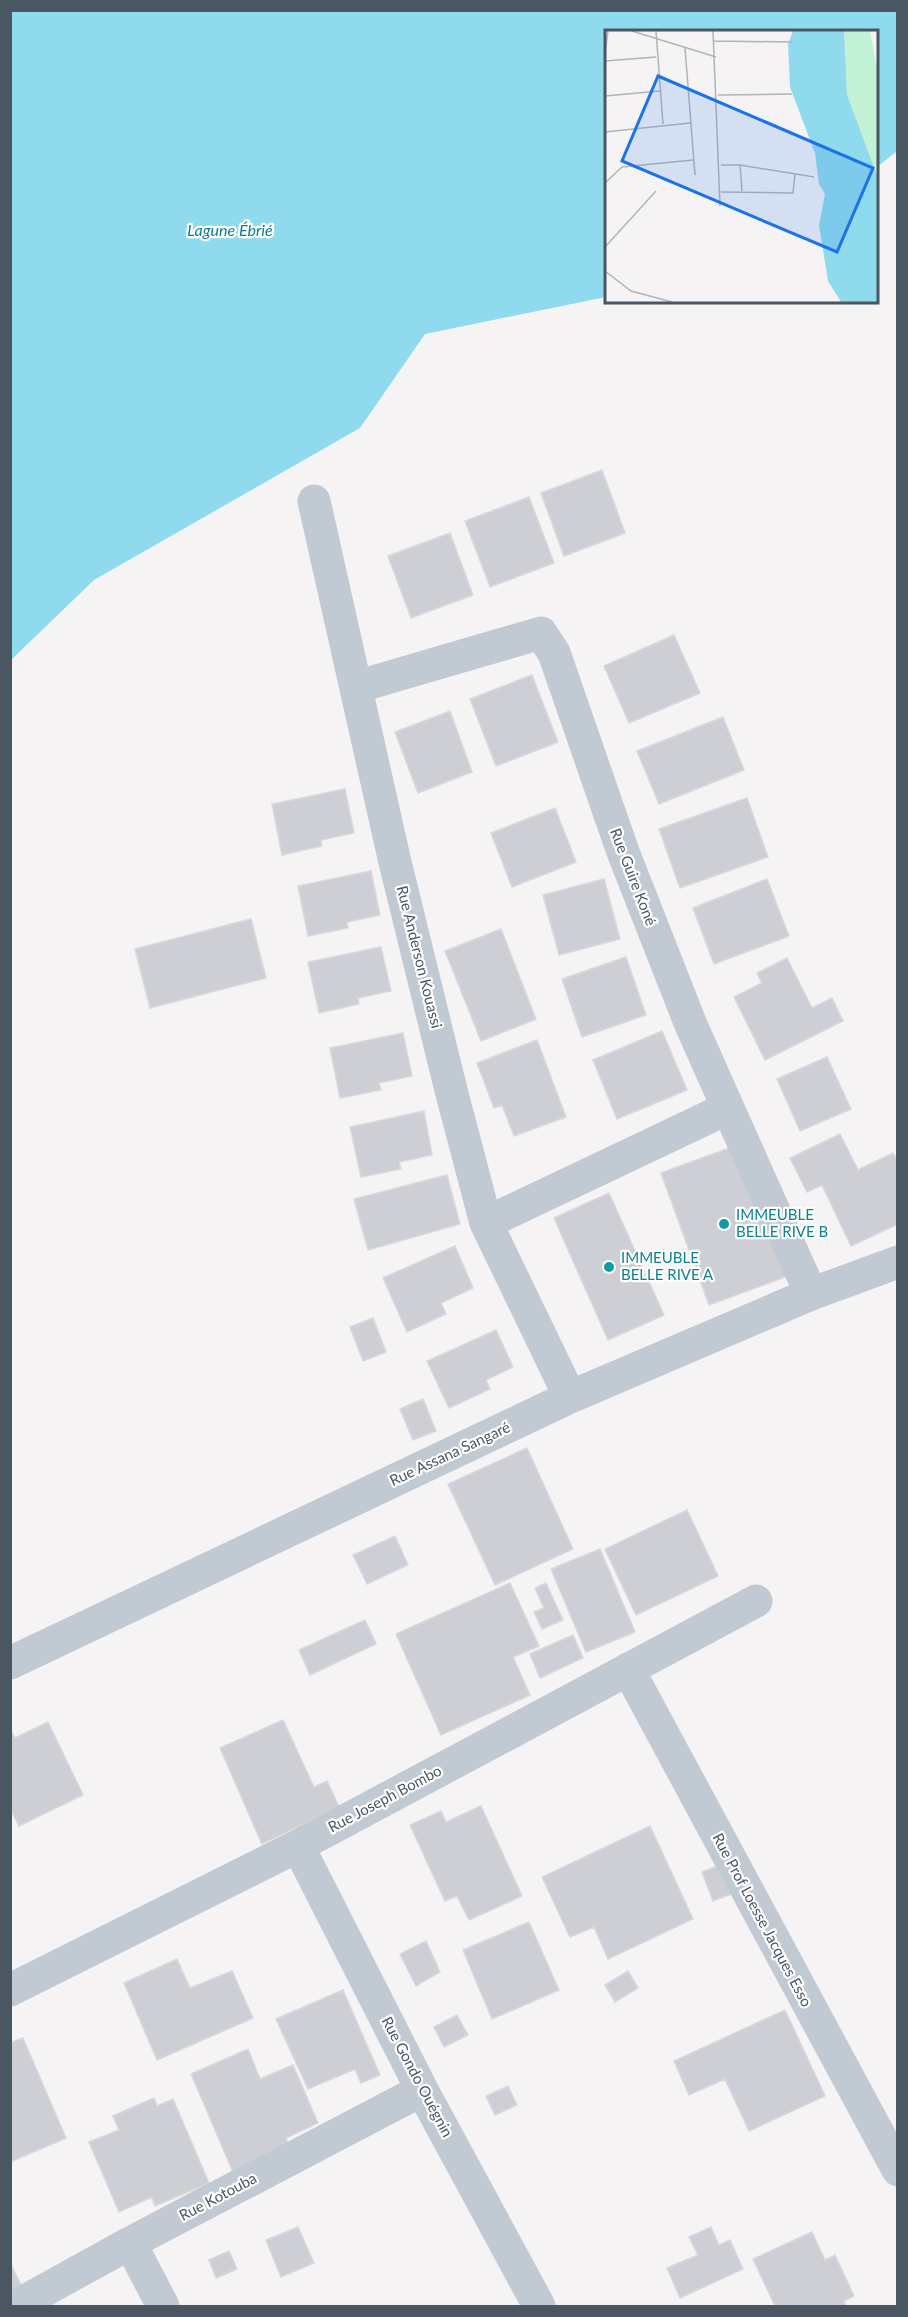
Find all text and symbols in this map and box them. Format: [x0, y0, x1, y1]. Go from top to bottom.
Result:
inset map [605, 30, 878, 303]
water label: Lagune Ébrié [187, 220, 273, 239]
street label: Rue Guire Koné [607, 825, 661, 928]
street label: Rue Anderson Kouassi [394, 884, 446, 1030]
place label: IMMEUBLE BELLE RIVE B [736, 1205, 828, 1240]
marker: IMMEUBLE BELLE RIVE B [717, 1217, 731, 1231]
place label: IMMEUBLE BELLE RIVE A [621, 1248, 714, 1283]
marker: IMMEUBLE BELLE RIVE A [602, 1260, 616, 1274]
street label: Rue Assana Sangaré [386, 1417, 513, 1489]
street label: Rue Joseph Bombo [325, 1761, 444, 1836]
street label: Rue Prof Loesse Jacques Esso [709, 1830, 816, 2009]
street label: Rue Gondo Ouégnin [378, 2013, 457, 2140]
street label: Rue Kotouba [176, 2168, 259, 2224]

